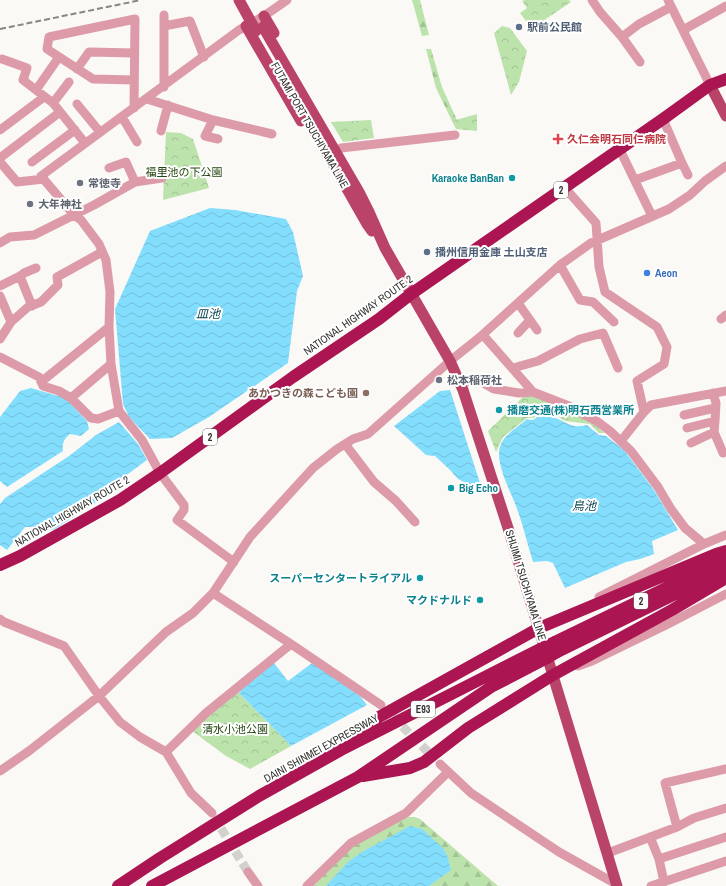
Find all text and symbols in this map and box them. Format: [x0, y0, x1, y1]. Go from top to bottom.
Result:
place label: 駅前公民館 [527, 20, 582, 34]
marker: 駅前公民館 [514, 22, 524, 32]
street label: FUTAMI PORT TSUCHIYAMA LINE [268, 60, 352, 190]
place label: 久仁会明石同仁病院 [567, 132, 666, 146]
marker: 久仁会明石同仁病院 [552, 133, 564, 145]
park label: 福里池の下公園 [146, 165, 223, 179]
place label: Karaoke BanBan [432, 171, 504, 185]
marker: Karaoke BanBan [507, 173, 517, 183]
place label: 常徳寺 [88, 176, 121, 190]
marker: 常徳寺 [75, 178, 85, 188]
road number: 2 [554, 182, 568, 198]
place label: 大年神社 [38, 197, 82, 211]
marker: 大年神社 [25, 199, 35, 209]
place label: 播州信用金庫 土山支店 [435, 245, 548, 259]
marker: 播州信用金庫 土山支店 [422, 247, 432, 257]
place label: Aeon [655, 266, 678, 280]
marker: Aeon [642, 268, 652, 278]
street label: NATIONAL HIGHWAY ROUTE 2 [301, 272, 415, 358]
water label: 皿池 [196, 306, 221, 322]
place label: 松本稲荷社 [447, 373, 502, 387]
marker: 松本稲荷社 [434, 375, 444, 385]
place label: あかつきの森こども園 [248, 386, 358, 400]
marker: あかつきの森こども園 [361, 388, 371, 398]
place label: 播磨交通(株)明石西営業所 [507, 403, 634, 417]
marker: 播磨交通(株)明石西営業所 [494, 405, 504, 415]
road number: 2 [203, 429, 217, 445]
street label: NATIONAL HIGHWAY ROUTE 2 [12, 472, 132, 550]
place label: Big Echo [459, 481, 499, 495]
marker: Big Echo [446, 483, 456, 493]
water label: 鳥池 [572, 498, 597, 514]
street label: SHIJIMI TSUCHIYAMA LINE [502, 528, 550, 642]
place label: スーパーセンタートライアル [269, 571, 412, 585]
marker: スーパーセンタートライアル [415, 573, 425, 583]
place label: マクドナルド [406, 593, 472, 607]
road number: 2 [634, 593, 648, 609]
marker: マクドナルド [475, 595, 485, 605]
road number: E93 [411, 701, 435, 717]
street label: DAINI SHINMEI EXPRESSWAY [261, 711, 381, 785]
park label: 清水小池公園 [202, 722, 268, 736]

